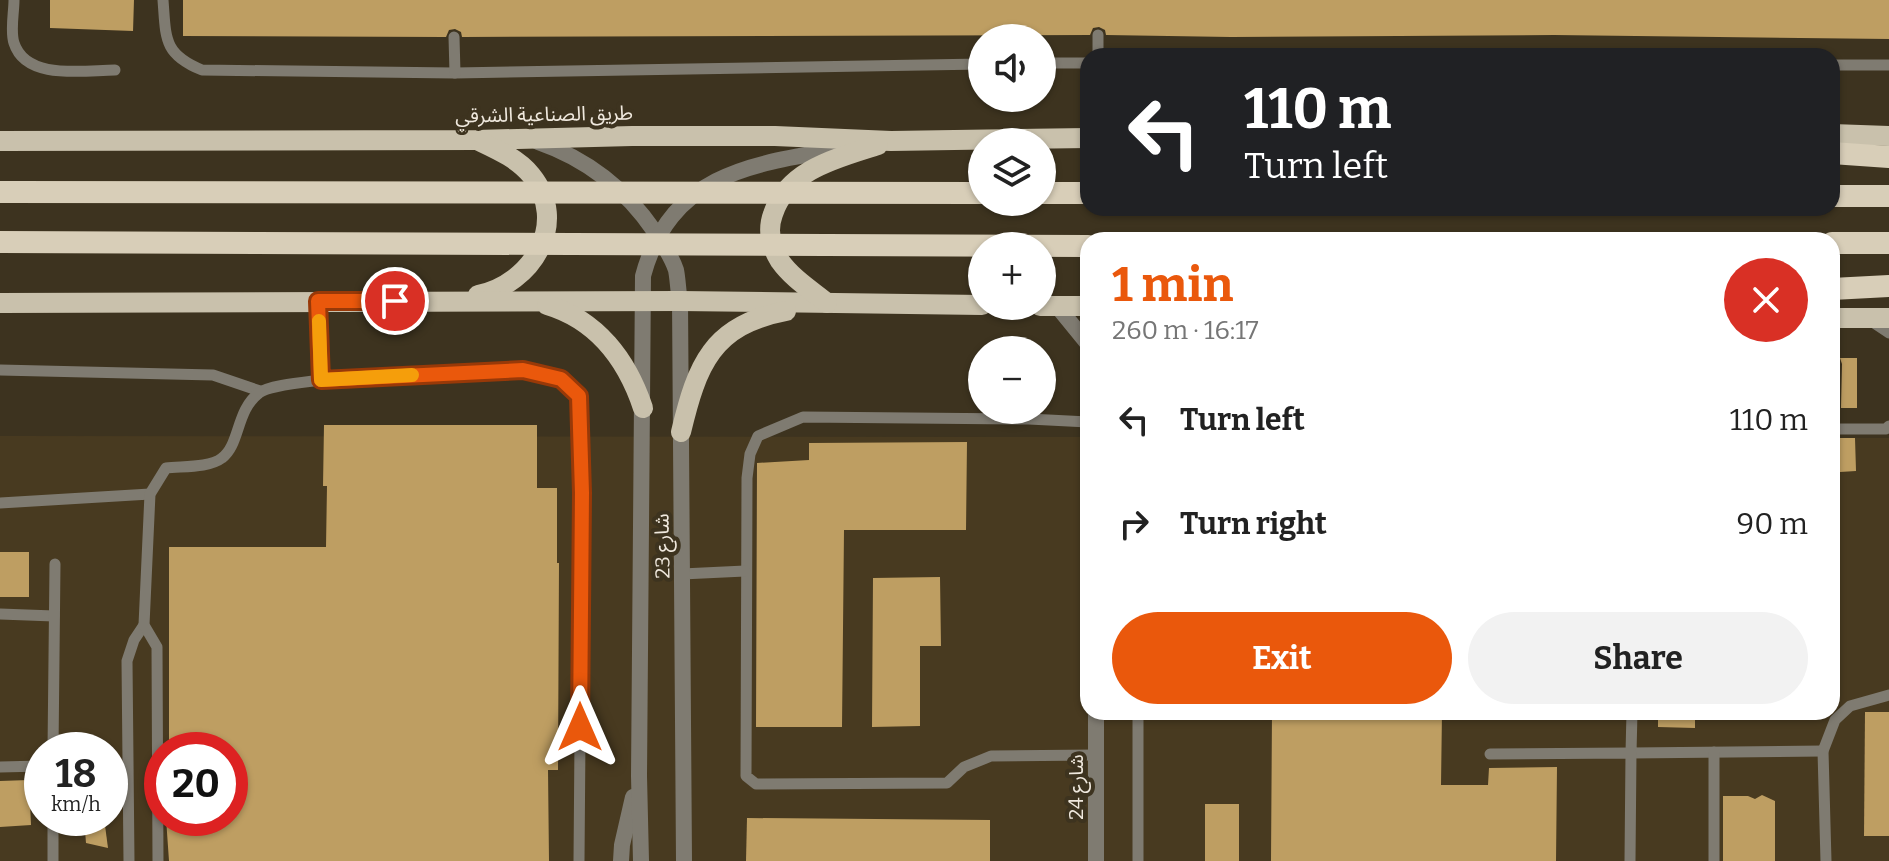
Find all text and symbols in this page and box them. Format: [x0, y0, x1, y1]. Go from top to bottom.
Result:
map controls [968, 24, 1056, 424]
button: sound [968, 24, 1056, 112]
text: 110 m [1244, 76, 1391, 143]
icon: left [1112, 80, 1216, 184]
street label: طريق الصناعية الشرقي [455, 100, 633, 131]
button: layers [968, 128, 1056, 216]
text: Turn left [1244, 144, 1388, 188]
button: + [968, 232, 1056, 320]
text: 1 min [1112, 256, 1233, 314]
button: close [1724, 258, 1808, 342]
pin [361, 267, 429, 335]
icon: arrive [373, 279, 417, 323]
text: 260 m · 16:17 [1112, 315, 1259, 346]
button: − [968, 336, 1056, 424]
icon: left [1112, 398, 1156, 442]
text: Turn left [1180, 402, 1305, 438]
text: 110 m [1730, 402, 1808, 438]
icon: right [1112, 502, 1156, 546]
text: Turn right [1180, 506, 1327, 542]
text: 90 m [1737, 506, 1808, 542]
street label: شارع 23 [649, 513, 678, 579]
button: Exit [1112, 612, 1452, 704]
button: Share [1468, 612, 1808, 704]
position arrow [538, 685, 622, 769]
speed limit sign: 20 [144, 732, 248, 836]
text: 18 [55, 750, 97, 798]
street label: شارع 24 [1064, 754, 1091, 820]
text: km/h [51, 792, 101, 816]

